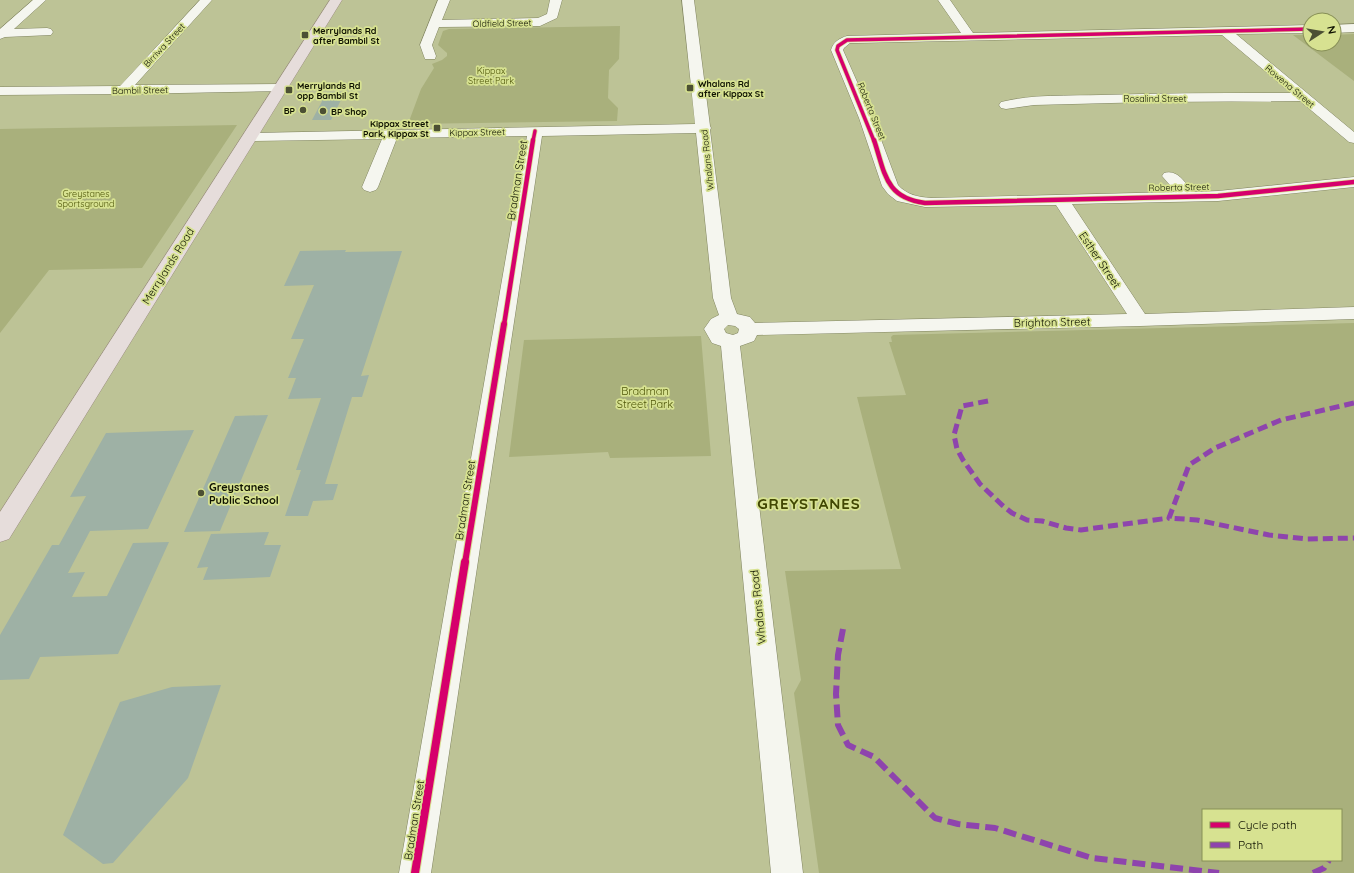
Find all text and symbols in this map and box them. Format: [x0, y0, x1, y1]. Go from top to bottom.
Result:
north arrow [1302, 12, 1342, 52]
street label: Oldfield Street [472, 17, 532, 29]
street label: Birriwa Street [141, 21, 187, 69]
place label: Merrylands Rd after Bambil St [313, 25, 380, 46]
text: N [1324, 25, 1339, 35]
marker: Merrylands Rd after Bambil St [300, 30, 310, 40]
street label: Rowena Street [1263, 62, 1317, 110]
park label: Kippax Street Park [468, 65, 514, 86]
place label: Whalans Rd after Kippax St [698, 78, 764, 99]
place label: Merrylands Rd opp Bambil St [297, 80, 361, 101]
street label: Roberta Street [855, 81, 889, 141]
marker: Whalans Rd after Kippax St [685, 83, 695, 93]
street label: Bambil Street [112, 84, 168, 96]
marker: Merrylands Rd opp Bambil St [284, 85, 294, 95]
street label: Rosalind Street [1124, 93, 1186, 104]
place label: BP [284, 105, 296, 116]
marker: BP [298, 105, 308, 115]
marker: BP Shop [318, 106, 328, 116]
place label: BP Shop [331, 106, 367, 117]
place label: Kippax Street Park, Kippax St [363, 118, 429, 139]
marker: Kippax Street Park, Kippax St [432, 123, 442, 133]
street label: Kippax Street [449, 126, 505, 138]
street label: Whalans Road [698, 129, 716, 191]
street label: Bradman Street [504, 139, 530, 221]
street label: Roberta Street [1148, 181, 1210, 193]
park label: Greystanes Sportsground [58, 188, 114, 209]
street label: Merrylands Road [139, 225, 197, 307]
street label: Esther Street [1076, 229, 1124, 291]
street label: Brighton Street [1014, 314, 1091, 330]
park label: Bradman Street Park [617, 384, 673, 411]
street label: Bradman Street [452, 459, 478, 541]
place label: Greystanes Public School [209, 480, 279, 507]
marker: Greystanes Public School [196, 488, 206, 498]
district label: GREYSTANES [757, 494, 861, 513]
street label: Whalans Road [747, 569, 769, 645]
street label: Bradman Street [401, 779, 427, 861]
legend [1202, 809, 1342, 861]
text: Cycle path [1238, 817, 1297, 832]
text: Path [1238, 837, 1263, 852]

